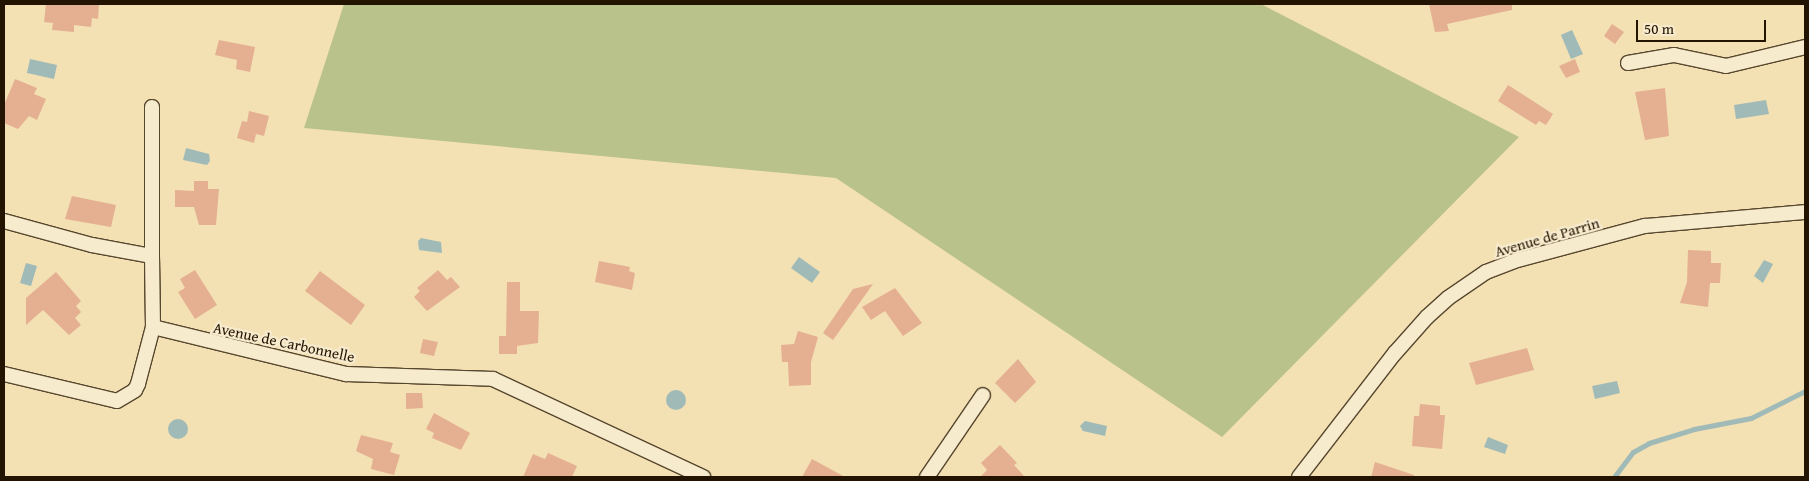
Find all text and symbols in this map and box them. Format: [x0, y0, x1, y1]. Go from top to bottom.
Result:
scale bar [1639, 10, 1769, 42]
text: 50 m [1644, 18, 1674, 39]
street label: Avenue de Parrin [1493, 213, 1601, 261]
street label: Avenue de Carbonnelle [212, 318, 356, 366]

